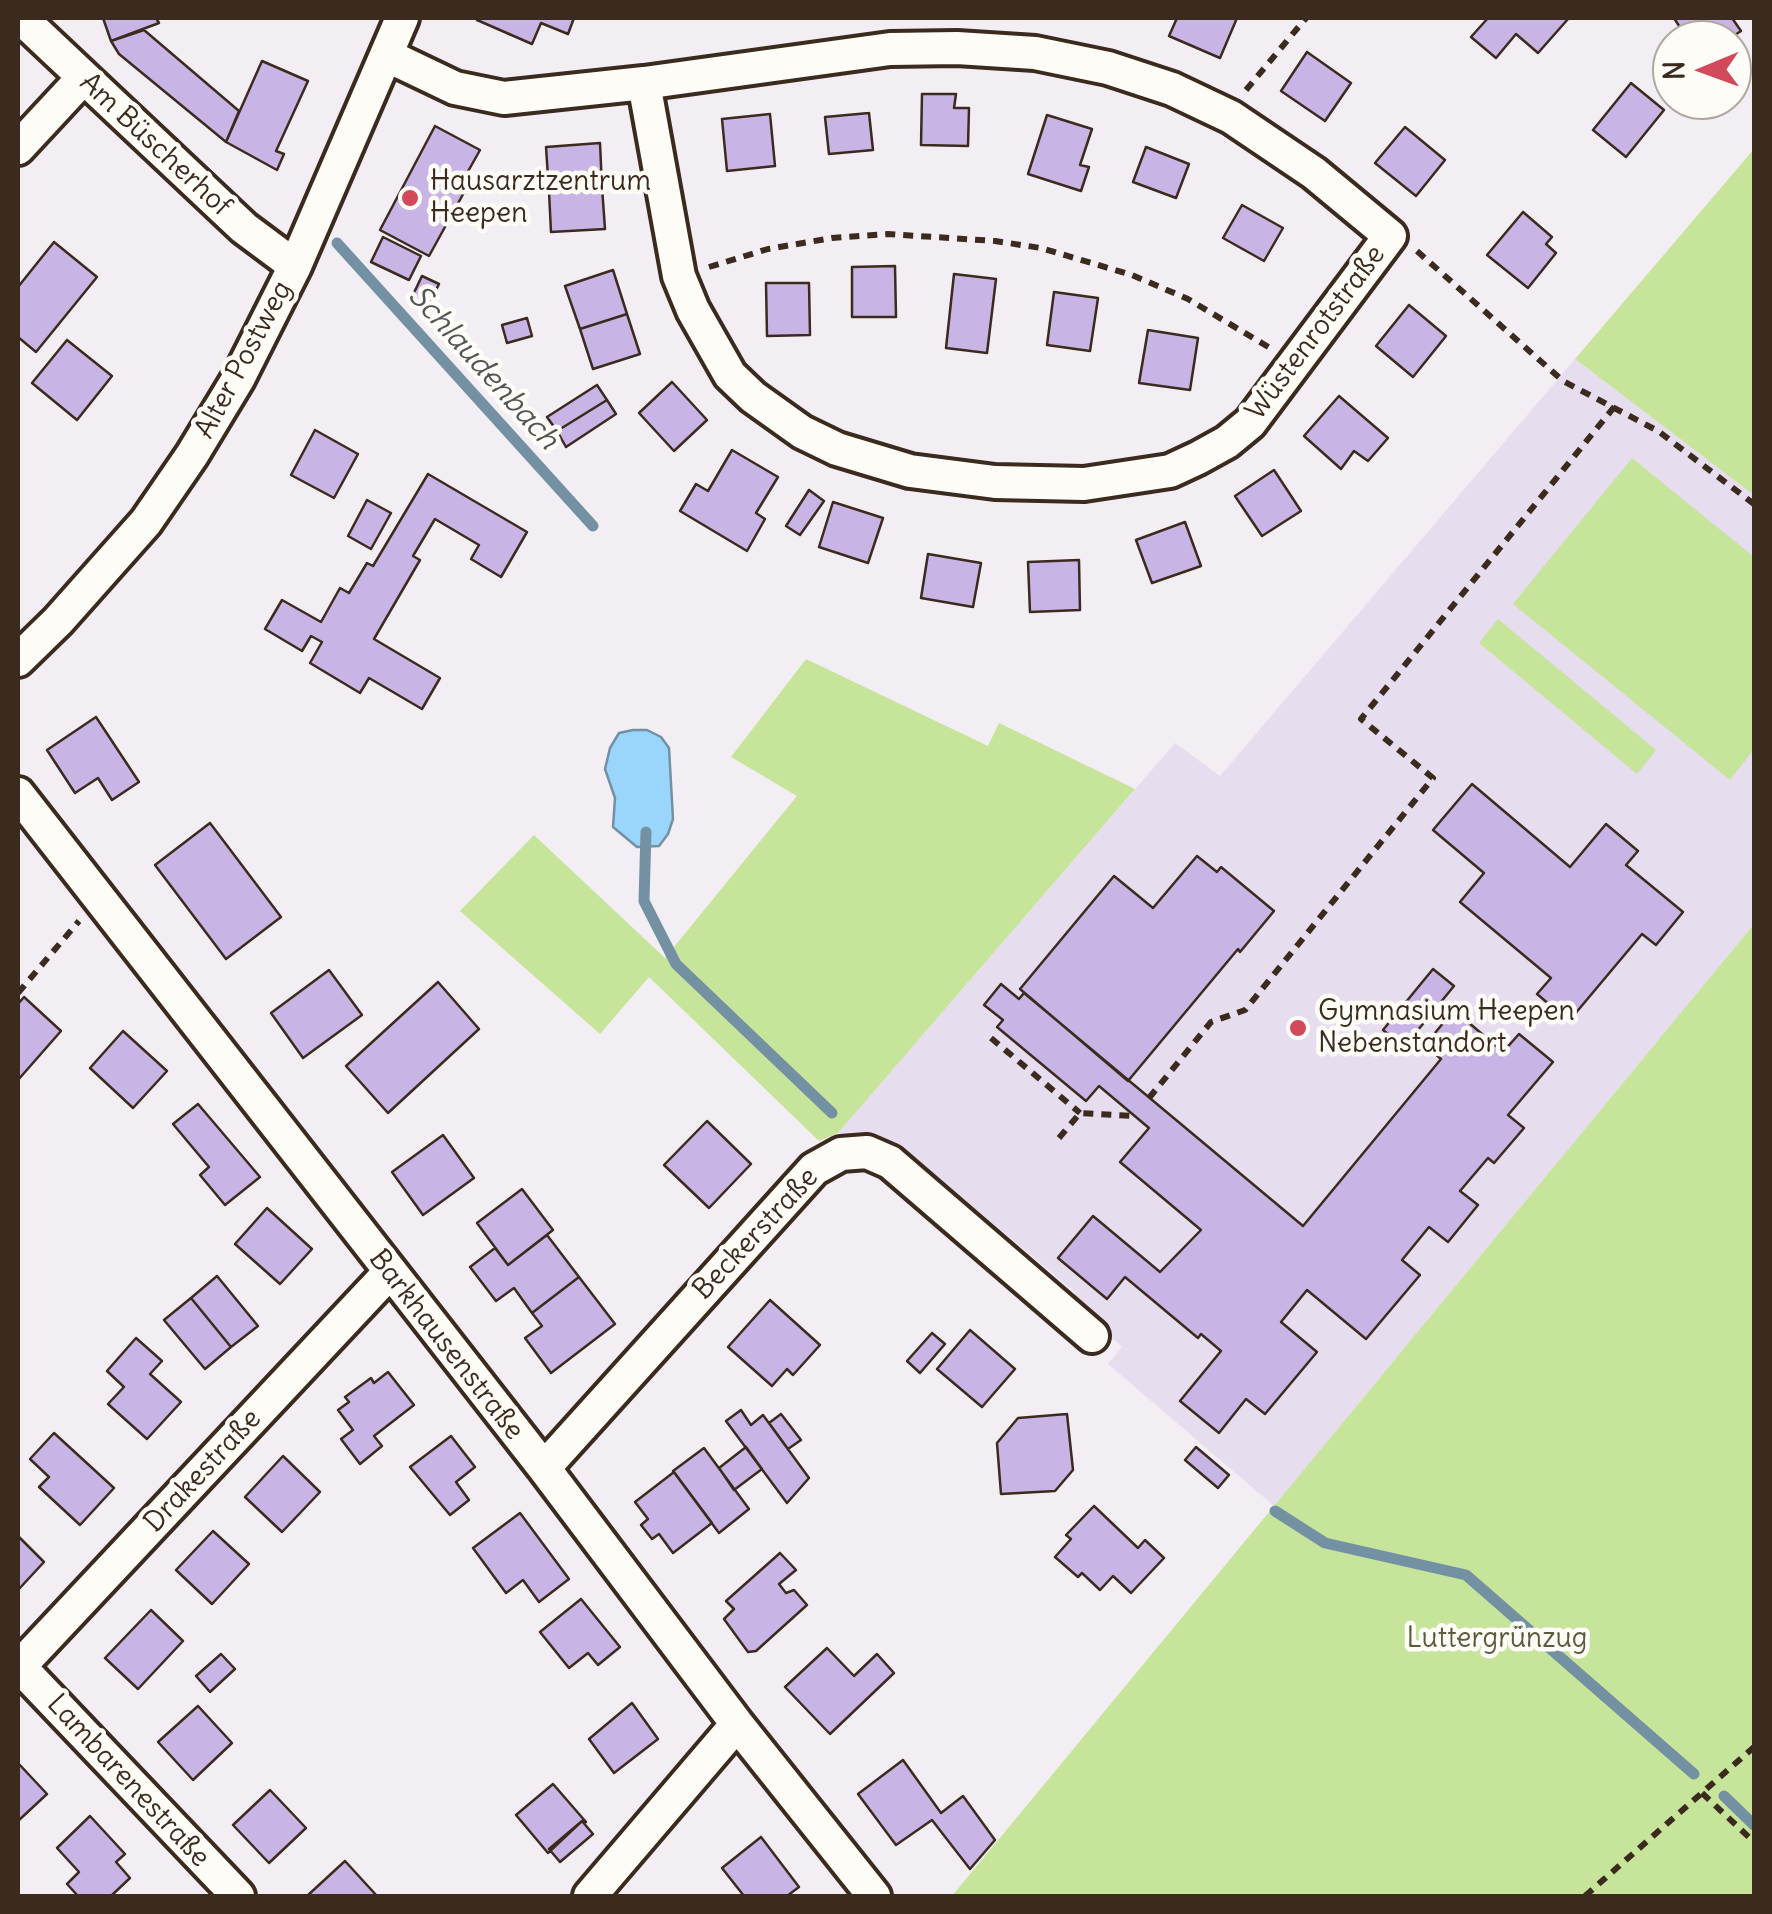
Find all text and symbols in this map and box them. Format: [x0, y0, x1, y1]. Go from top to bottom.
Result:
north arrow [1652, 20, 1752, 120]
text: N [1656, 61, 1692, 80]
street label: Am Büscherhof [72, 66, 238, 224]
place label: Hausarztzentrum Heepen [430, 165, 651, 231]
marker: Hausarztzentrum Heepen [399, 187, 421, 209]
street label: Wüstenrotstraße [1239, 239, 1393, 427]
street label: Alter Postweg [188, 276, 300, 444]
water label: Schlaudenbach [400, 279, 566, 457]
place label: Gymnasium Heepen Nebenstandort [1318, 995, 1575, 1061]
marker: Gymnasium Heepen Nebenstandort [1287, 1017, 1309, 1039]
street label: Beckerstraße [686, 1161, 826, 1307]
street label: Barkhausenstraße [361, 1243, 531, 1447]
street label: Drakestraße [138, 1403, 268, 1539]
park label: Luttergrünzug [1407, 1622, 1587, 1656]
street label: Lambarenestraße [39, 1688, 217, 1874]

